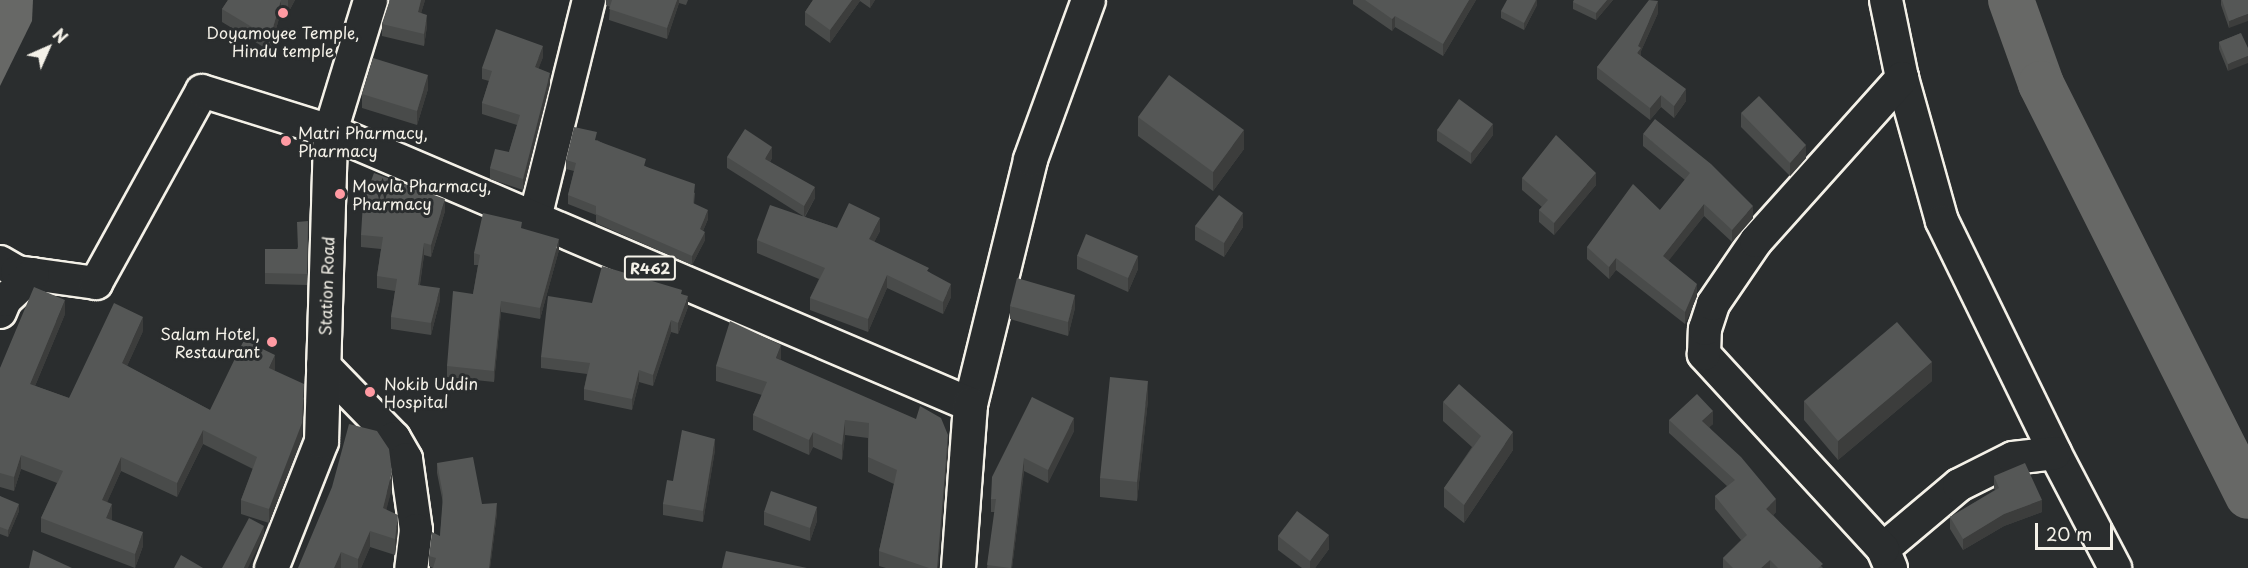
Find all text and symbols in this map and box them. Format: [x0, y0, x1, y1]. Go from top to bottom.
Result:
marker: Doyamoyee Temple, Hindu temple [276, 6, 290, 20]
north arrow [18, 18, 78, 78]
text: N [48, 22, 74, 48]
place label: Doyamoyee Temple, Hindu temple [206, 22, 360, 60]
place label: Matri Pharmacy, Pharmacy [298, 122, 430, 160]
marker: Matri Pharmacy, Pharmacy [279, 134, 293, 148]
place label: Mowla Pharmacy, Pharmacy [352, 175, 492, 213]
marker: Mowla Pharmacy, Pharmacy [333, 187, 347, 201]
street label: Station Road [315, 236, 337, 336]
road number: R462 [623, 256, 677, 280]
place label: Salam Hotel, Restaurant [160, 323, 260, 361]
marker: Salam Hotel, Restaurant [265, 335, 279, 349]
place label: Nokib Uddin Hospital [384, 373, 478, 411]
marker: Nokib Uddin Hospital [361, 383, 379, 401]
scale bar [2038, 511, 2116, 549]
text: 20 m [2046, 520, 2092, 547]

